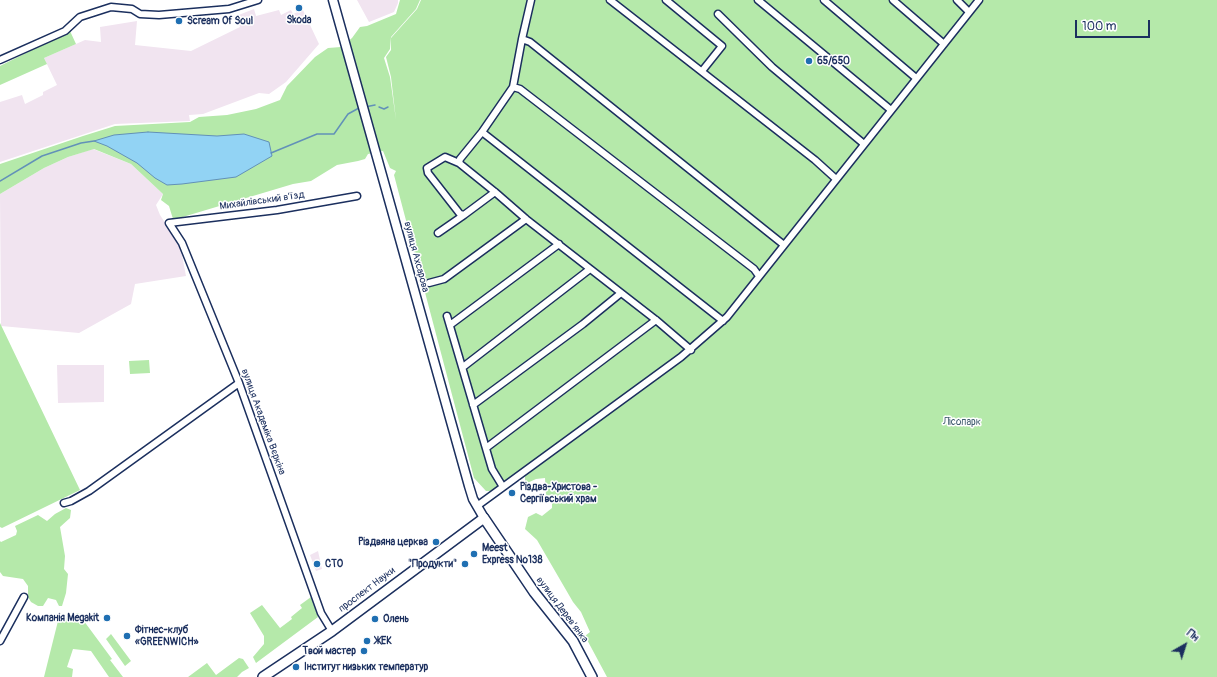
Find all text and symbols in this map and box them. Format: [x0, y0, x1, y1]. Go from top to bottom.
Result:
marker: Skoda [294, 3, 304, 13]
scale bar [1077, 12, 1152, 38]
place label: Skoda [287, 14, 311, 26]
place label: Scream Of Soul [187, 15, 253, 27]
marker: Scream Of Soul [174, 16, 184, 26]
text: 100 m [1082, 19, 1116, 34]
place label: 65/650 [817, 55, 850, 67]
marker: 65/650 [804, 56, 814, 66]
street label: Михайлівський в'їзд [219, 189, 305, 213]
street label: вулиця Ахсарова [401, 220, 431, 294]
street label: вулиця Академіка Вєркіна [238, 367, 288, 477]
park label: Лісопарк [943, 416, 981, 428]
place label: Різдва-Христова - Сергіївський храм [520, 481, 597, 504]
marker: Різдва-Христова - Сергіївський храм [507, 488, 517, 498]
place label: Різдвяна церква [358, 536, 428, 548]
marker: Різдвяна церква [431, 537, 441, 547]
place label: Meest Express №138 [482, 542, 542, 566]
marker: Meest Express №138 [469, 549, 479, 559]
place label: СТО [325, 558, 343, 570]
place label: "Продукти" [408, 558, 457, 570]
marker: СТО [312, 559, 322, 569]
marker: "Продукти" [460, 559, 470, 569]
street label: проспект Науки [336, 565, 398, 615]
street label: вулиця Дерев’янка [533, 575, 591, 645]
place label: Компанія Megakit [26, 612, 99, 624]
marker: Компанія Megakit [102, 613, 112, 623]
place label: Олень [383, 613, 409, 625]
marker: Олень [370, 614, 380, 624]
place label: Фітнес-клуб «GREENWICH» [135, 624, 199, 648]
north arrow [1165, 625, 1205, 665]
text: Пн [1184, 626, 1202, 644]
marker: Фітнес-клуб «GREENWICH» [122, 631, 132, 641]
place label: ЖЕК [375, 635, 392, 647]
marker: ЖЕК [362, 636, 372, 646]
place label: Твой мастер [302, 645, 356, 657]
marker: Твой мастер [359, 646, 369, 656]
place label: Інститут низьких температур [304, 661, 428, 673]
marker: Інститут низьких температур [291, 662, 301, 672]

